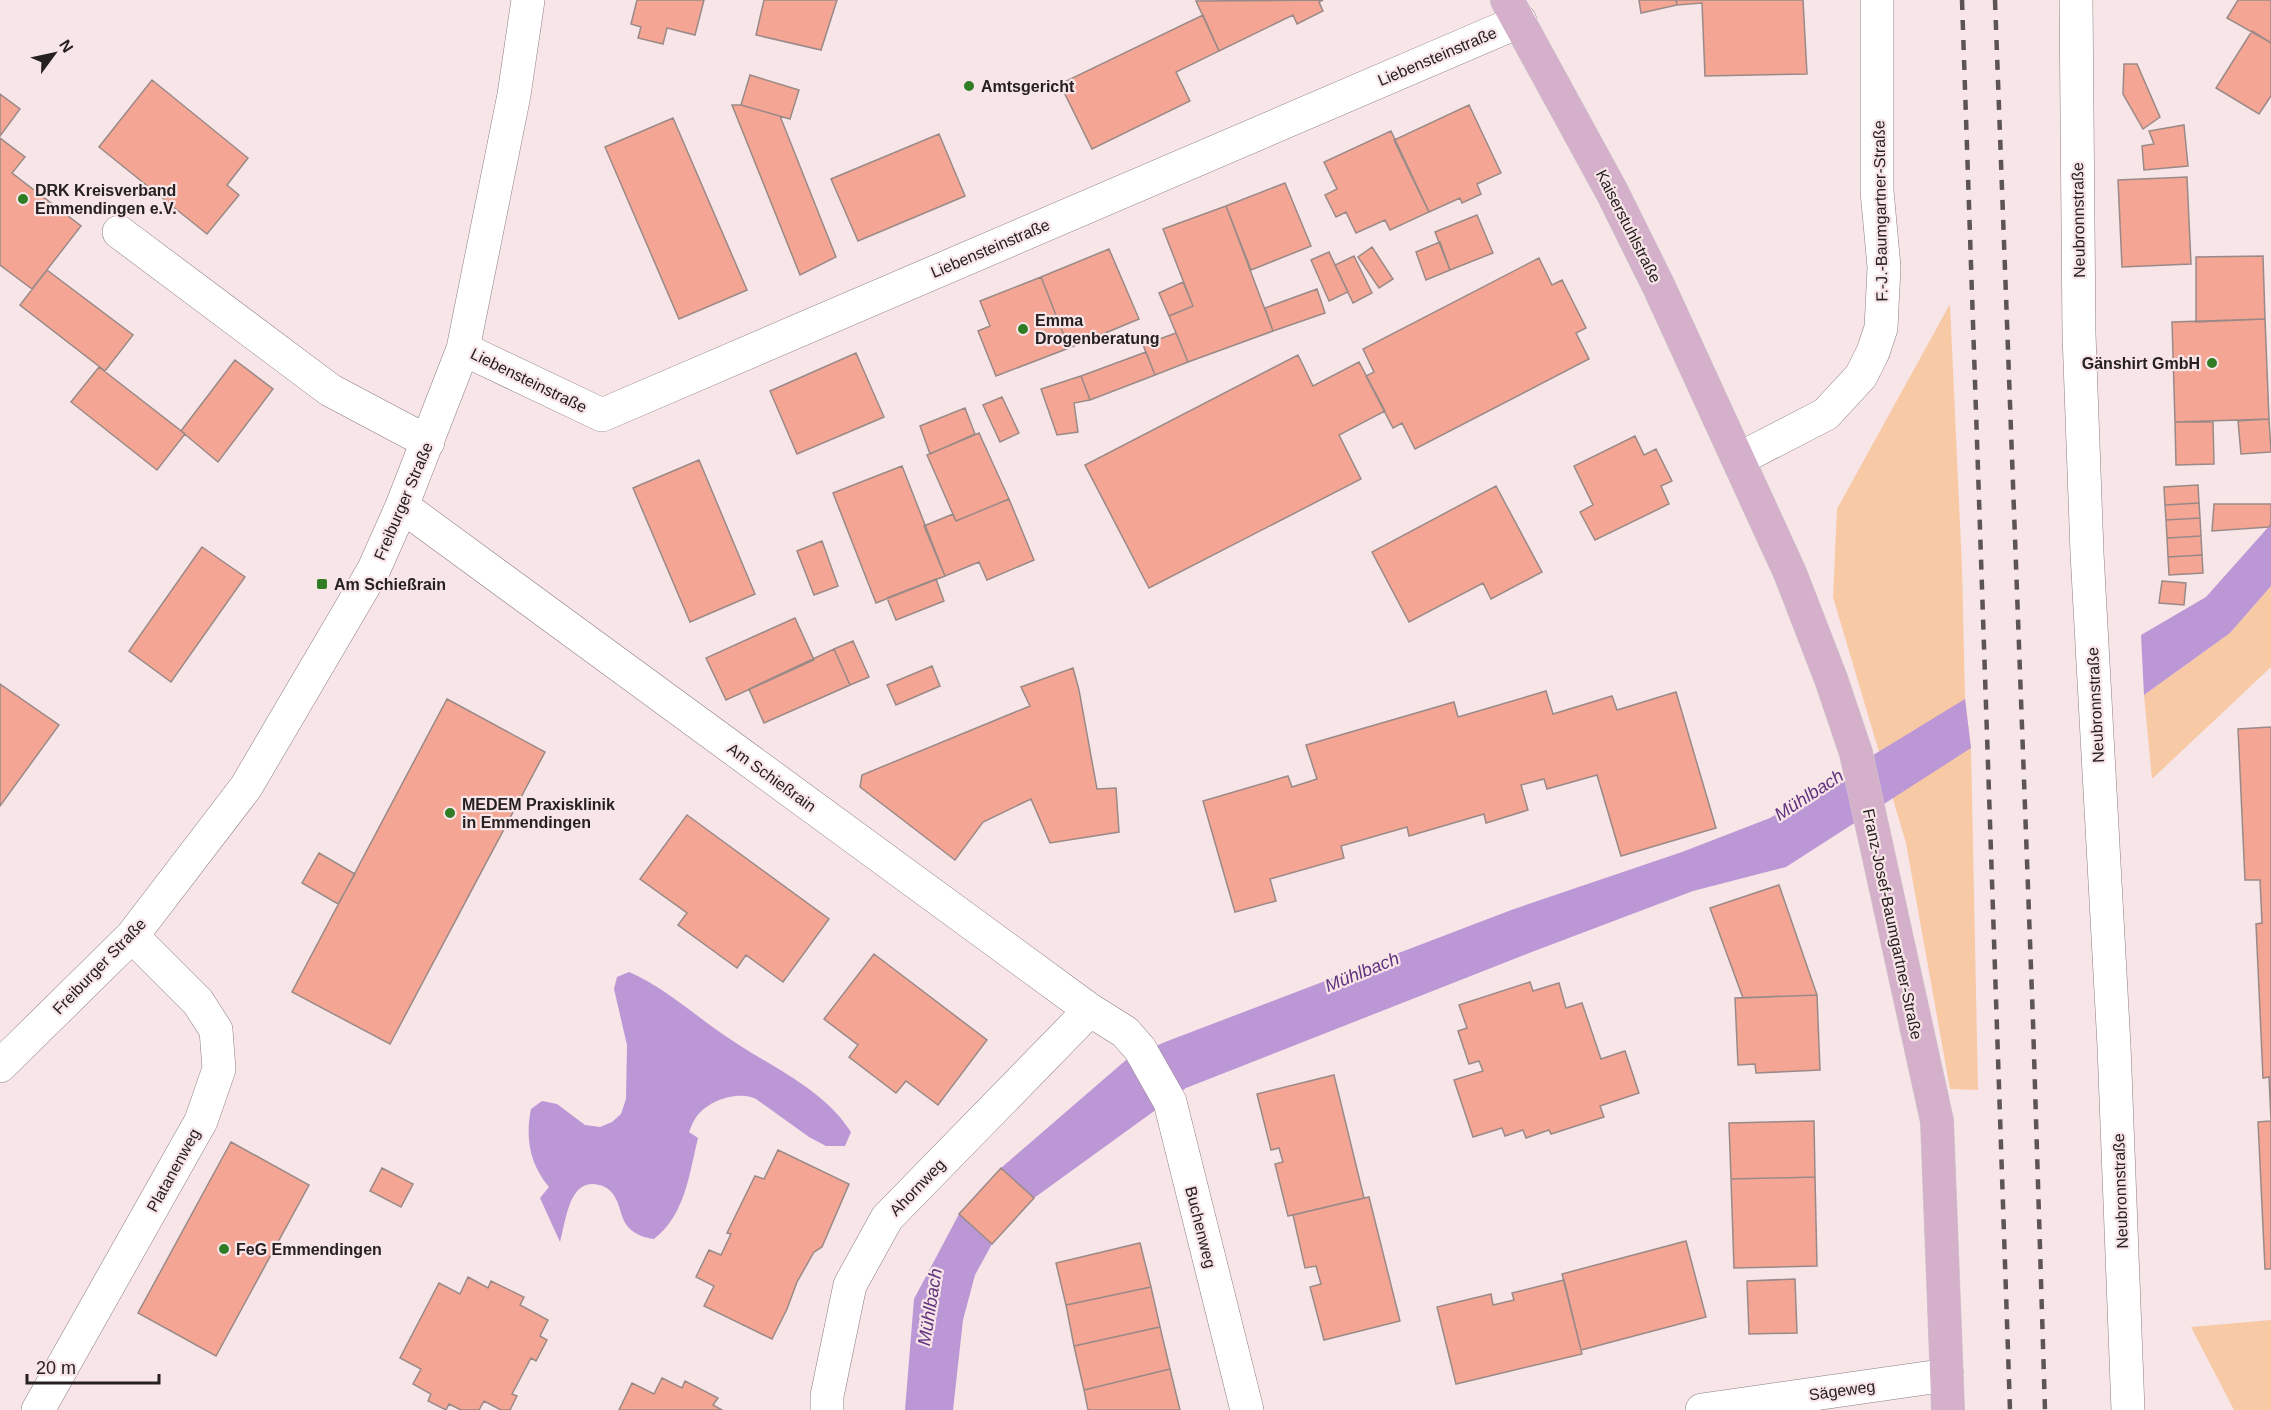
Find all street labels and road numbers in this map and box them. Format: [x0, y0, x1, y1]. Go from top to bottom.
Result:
street label: Liebensteinstraße [1375, 24, 1499, 89]
street label: F.-J.-Baumgartner-Straße [1870, 120, 1891, 302]
street label: Neubronnstraße [2069, 162, 2088, 278]
street label: Kaiserstuhlstraße [1593, 167, 1664, 286]
street label: Liebensteinstraße [928, 216, 1052, 281]
street label: Liebensteinstraße [468, 345, 590, 416]
street label: Freiburger Straße [371, 440, 436, 563]
street label: Neubronnstraße [2084, 647, 2107, 763]
street label: Am Schießrain [724, 740, 819, 815]
street label: Franz-Josef-Baumgartner-Straße [1860, 807, 1925, 1041]
street label: Freiburger Straße [49, 915, 149, 1018]
street label: Platanenweg [144, 1126, 203, 1215]
street label: Neubronnstraße [2110, 1133, 2131, 1249]
street label: Ahornweg [886, 1156, 948, 1219]
street label: Buchenweg [1182, 1184, 1219, 1270]
street label: Sägeweg [1808, 1377, 1876, 1404]

